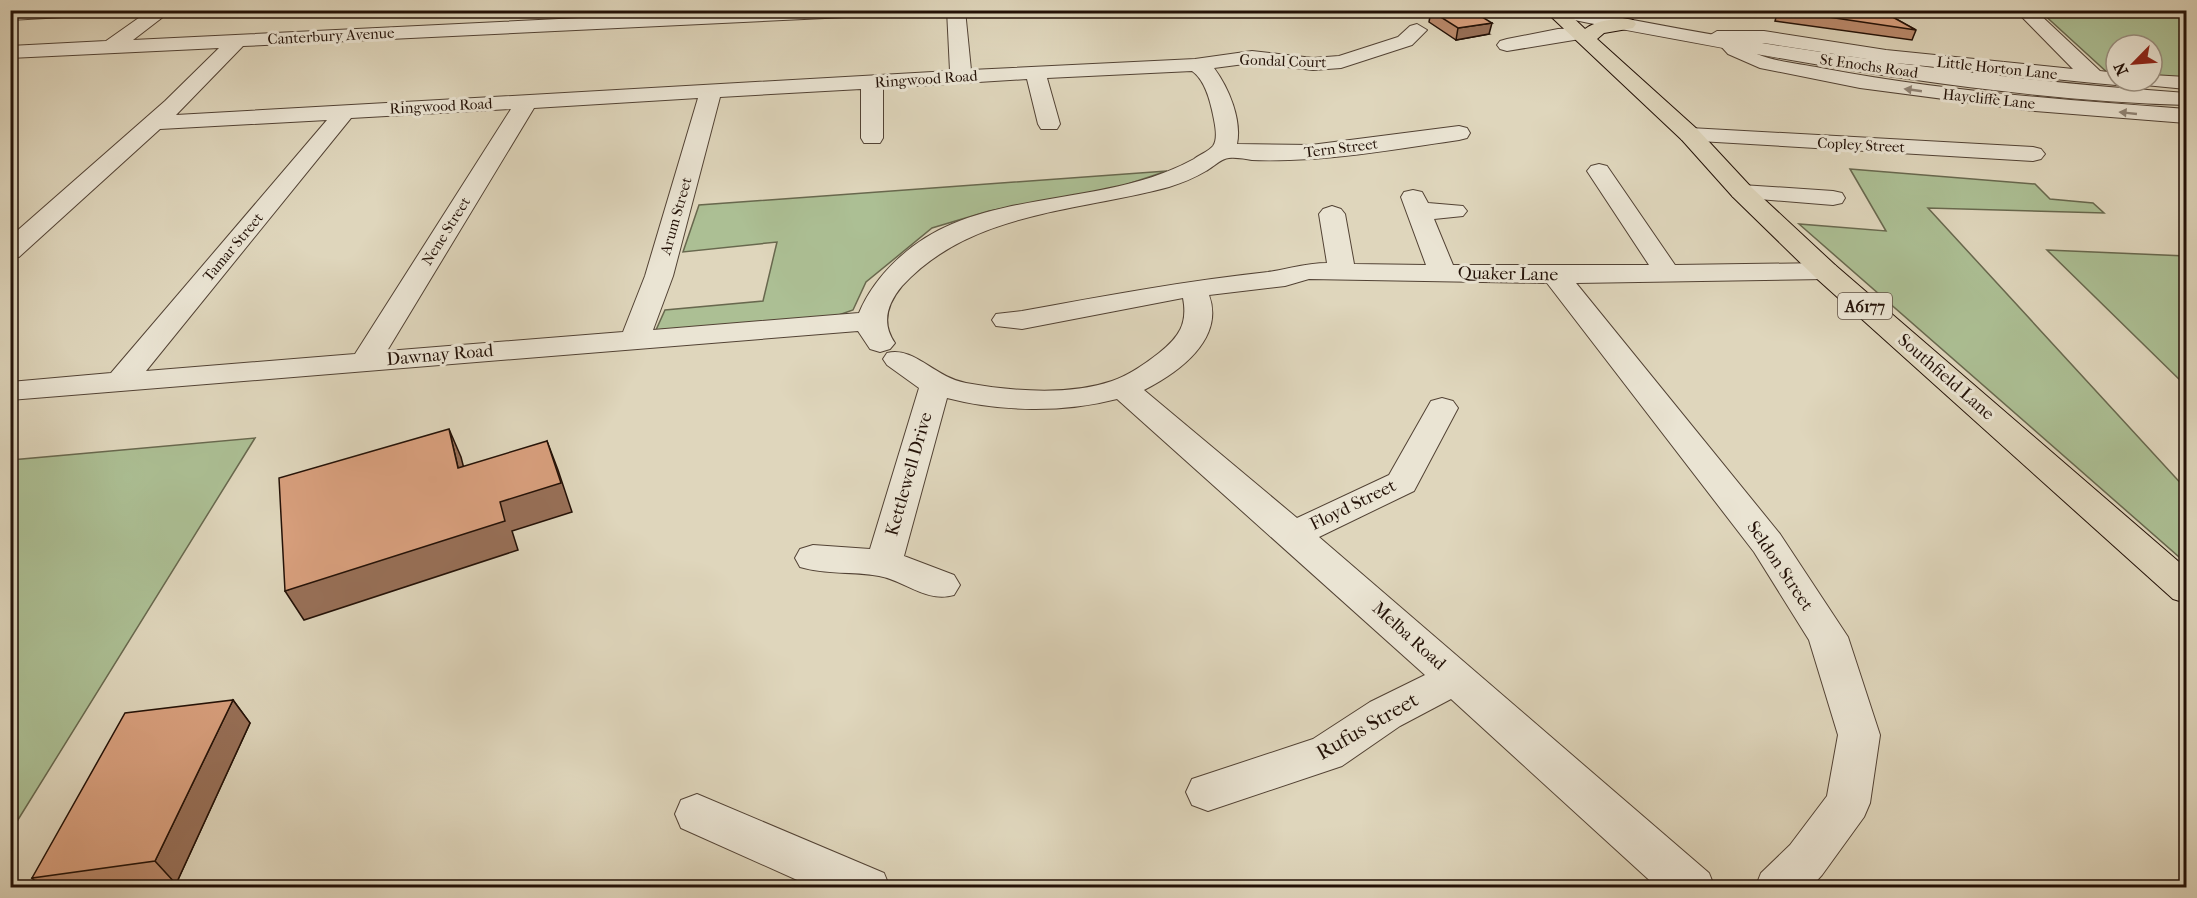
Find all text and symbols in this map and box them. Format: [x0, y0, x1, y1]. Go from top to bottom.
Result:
street label: Canterbury Avenue [267, 24, 395, 48]
north arrow [2104, 33, 2164, 93]
street label: Gondal Court [1239, 50, 1327, 72]
street label: St Enochs Road [1819, 50, 1920, 82]
street label: Little Horton Lane [1936, 53, 2059, 83]
text: N [2109, 59, 2132, 79]
street label: Ringwood Road [874, 66, 979, 92]
one-way arrow [1904, 85, 1923, 94]
street label: Haycliffe Lane [1942, 85, 2037, 113]
street label: Ringwood Road [389, 94, 494, 118]
one-way arrow [2119, 108, 2138, 118]
street label: Tern Street [1303, 134, 1380, 161]
street label: Copley Street [1817, 134, 1906, 156]
street label: Arum Street [656, 174, 696, 258]
street label: Nene Street [418, 193, 474, 269]
street label: Tamar Street [199, 208, 267, 285]
street label: Quaker Lane [1458, 263, 1558, 285]
road number: A6177 [1838, 293, 1892, 319]
street label: Southfield Lane [1894, 329, 1999, 425]
street label: Dawnay Road [386, 340, 494, 370]
street label: Kettlewell Drive [881, 410, 937, 538]
street label: Floyd Street [1306, 475, 1400, 535]
street label: Seldon Street [1742, 517, 1818, 615]
street label: Melba Road [1368, 598, 1450, 675]
street label: Rufus Street [1312, 687, 1423, 765]

